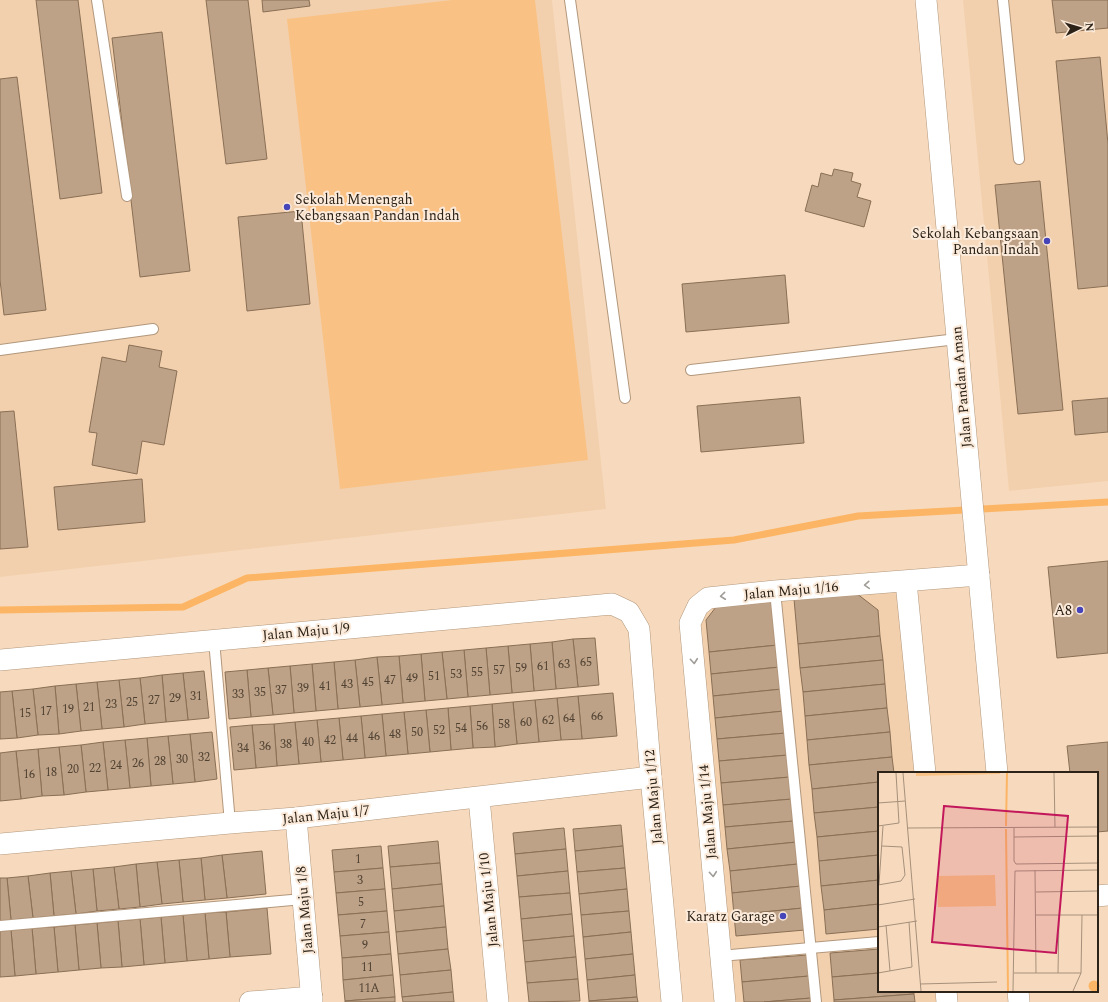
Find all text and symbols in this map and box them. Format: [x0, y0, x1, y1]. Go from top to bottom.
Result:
north arrow [1060, 8, 1100, 48]
text: N [1081, 22, 1098, 32]
place label: Sekolah Menengah Kebangsaan Pandan Indah [295, 189, 460, 226]
marker: Sekolah Menengah Kebangsaan Pandan Indah [282, 202, 292, 212]
place label: Sekolah Kebangsaan Pandan Indah [912, 223, 1039, 260]
marker: Sekolah Kebangsaan Pandan Indah [1042, 236, 1052, 246]
street label: Jalan Pandan Aman [946, 325, 977, 449]
street label: Jalan Maju 1/16 [743, 576, 839, 605]
one-way arrow [864, 580, 870, 589]
one-way arrow [720, 592, 726, 601]
place label: A8 [1055, 600, 1072, 621]
marker: A8 [1075, 605, 1085, 615]
street label: Jalan Maju 1/9 [261, 617, 351, 646]
house number: 65 [580, 653, 592, 672]
house number: 63 [558, 655, 570, 674]
house number: 61 [537, 657, 549, 676]
one-way arrow [689, 658, 698, 664]
house number: 59 [515, 659, 527, 678]
house number: 57 [493, 661, 505, 680]
house number: 55 [471, 663, 483, 682]
house number: 53 [450, 665, 462, 684]
house number: 51 [428, 667, 440, 686]
house number: 49 [406, 669, 418, 688]
house number: 47 [384, 671, 396, 690]
house number: 45 [362, 673, 374, 692]
house number: 43 [341, 675, 353, 694]
house number: 41 [319, 677, 331, 696]
house number: 39 [297, 679, 309, 698]
house number: 37 [275, 681, 287, 700]
house number: 35 [254, 683, 266, 702]
house number: 33 [232, 685, 244, 704]
house number: 31 [190, 687, 202, 706]
house number: 29 [169, 689, 181, 708]
house number: 27 [148, 691, 160, 710]
house number: 25 [126, 693, 138, 712]
house number: 23 [105, 695, 117, 714]
house number: 21 [83, 698, 95, 717]
house number: 19 [62, 700, 74, 719]
house number: 17 [40, 702, 52, 721]
house number: 15 [19, 704, 31, 723]
house number: 66 [591, 707, 603, 726]
house number: 64 [563, 709, 575, 728]
house number: 62 [542, 711, 554, 730]
house number: 60 [520, 713, 532, 732]
house number: 58 [498, 715, 510, 734]
house number: 56 [476, 717, 488, 736]
house number: 54 [455, 719, 467, 738]
house number: 52 [433, 721, 445, 740]
house number: 50 [411, 723, 423, 742]
house number: 48 [389, 725, 401, 744]
house number: 46 [368, 727, 380, 746]
house number: 44 [346, 729, 358, 748]
house number: 42 [324, 731, 336, 750]
house number: 40 [302, 733, 314, 752]
house number: 38 [280, 735, 292, 754]
house number: 36 [259, 737, 271, 756]
house number: 34 [237, 739, 249, 758]
house number: 32 [198, 748, 210, 767]
street label: Jalan Maju 1/12 [639, 749, 668, 845]
house number: 30 [176, 750, 188, 769]
house number: 28 [154, 752, 166, 771]
house number: 26 [132, 754, 144, 773]
house number: 24 [110, 756, 122, 775]
house number: 22 [89, 759, 101, 778]
house number: 20 [67, 760, 79, 779]
house number: 18 [45, 763, 57, 782]
street label: Jalan Maju 1/14 [693, 764, 722, 860]
house number: 16 [23, 765, 35, 784]
inset map [878, 772, 1098, 992]
street label: Jalan Maju 1/7 [281, 799, 371, 830]
house number: 1 [355, 850, 361, 869]
street label: Jalan Maju 1/10 [473, 852, 504, 948]
street label: Jalan Maju 1/8 [290, 865, 319, 955]
house number: 3 [357, 871, 363, 890]
one-way arrow [708, 871, 717, 878]
house number: 5 [358, 893, 364, 912]
place label: Karatz Garage [686, 906, 775, 927]
marker: Karatz Garage [778, 911, 788, 921]
house number: 7 [360, 915, 366, 934]
house number: 9 [362, 936, 368, 955]
house number: 11 [361, 958, 373, 977]
house number: 11A [358, 979, 380, 998]

